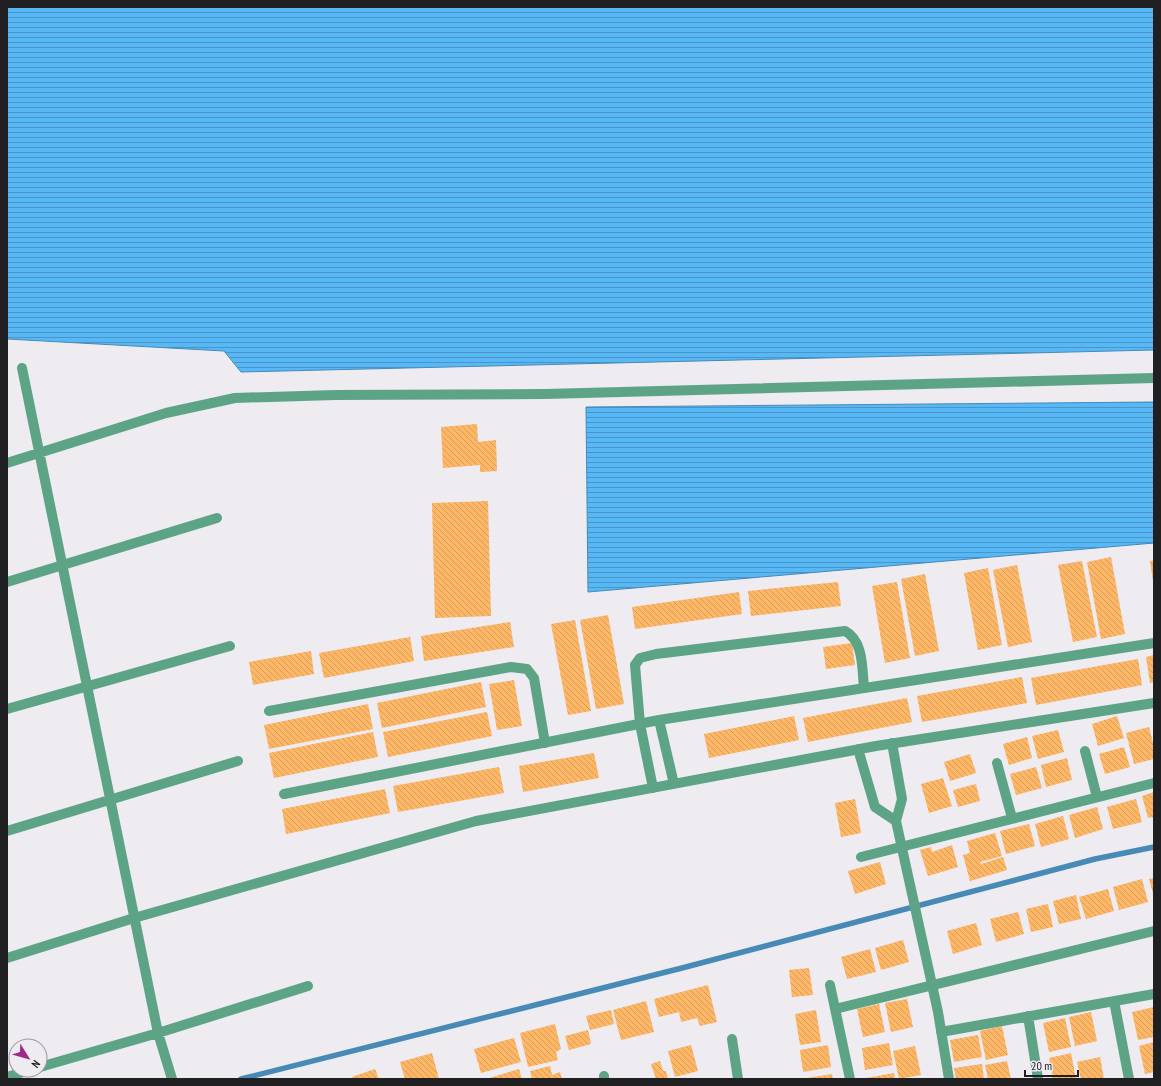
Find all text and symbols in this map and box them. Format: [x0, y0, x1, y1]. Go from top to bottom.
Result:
north arrow [8, 1038, 48, 1078]
scale bar [1025, 1052, 1078, 1078]
text: N [29, 1057, 43, 1071]
text: 20 m [1031, 1058, 1052, 1073]

